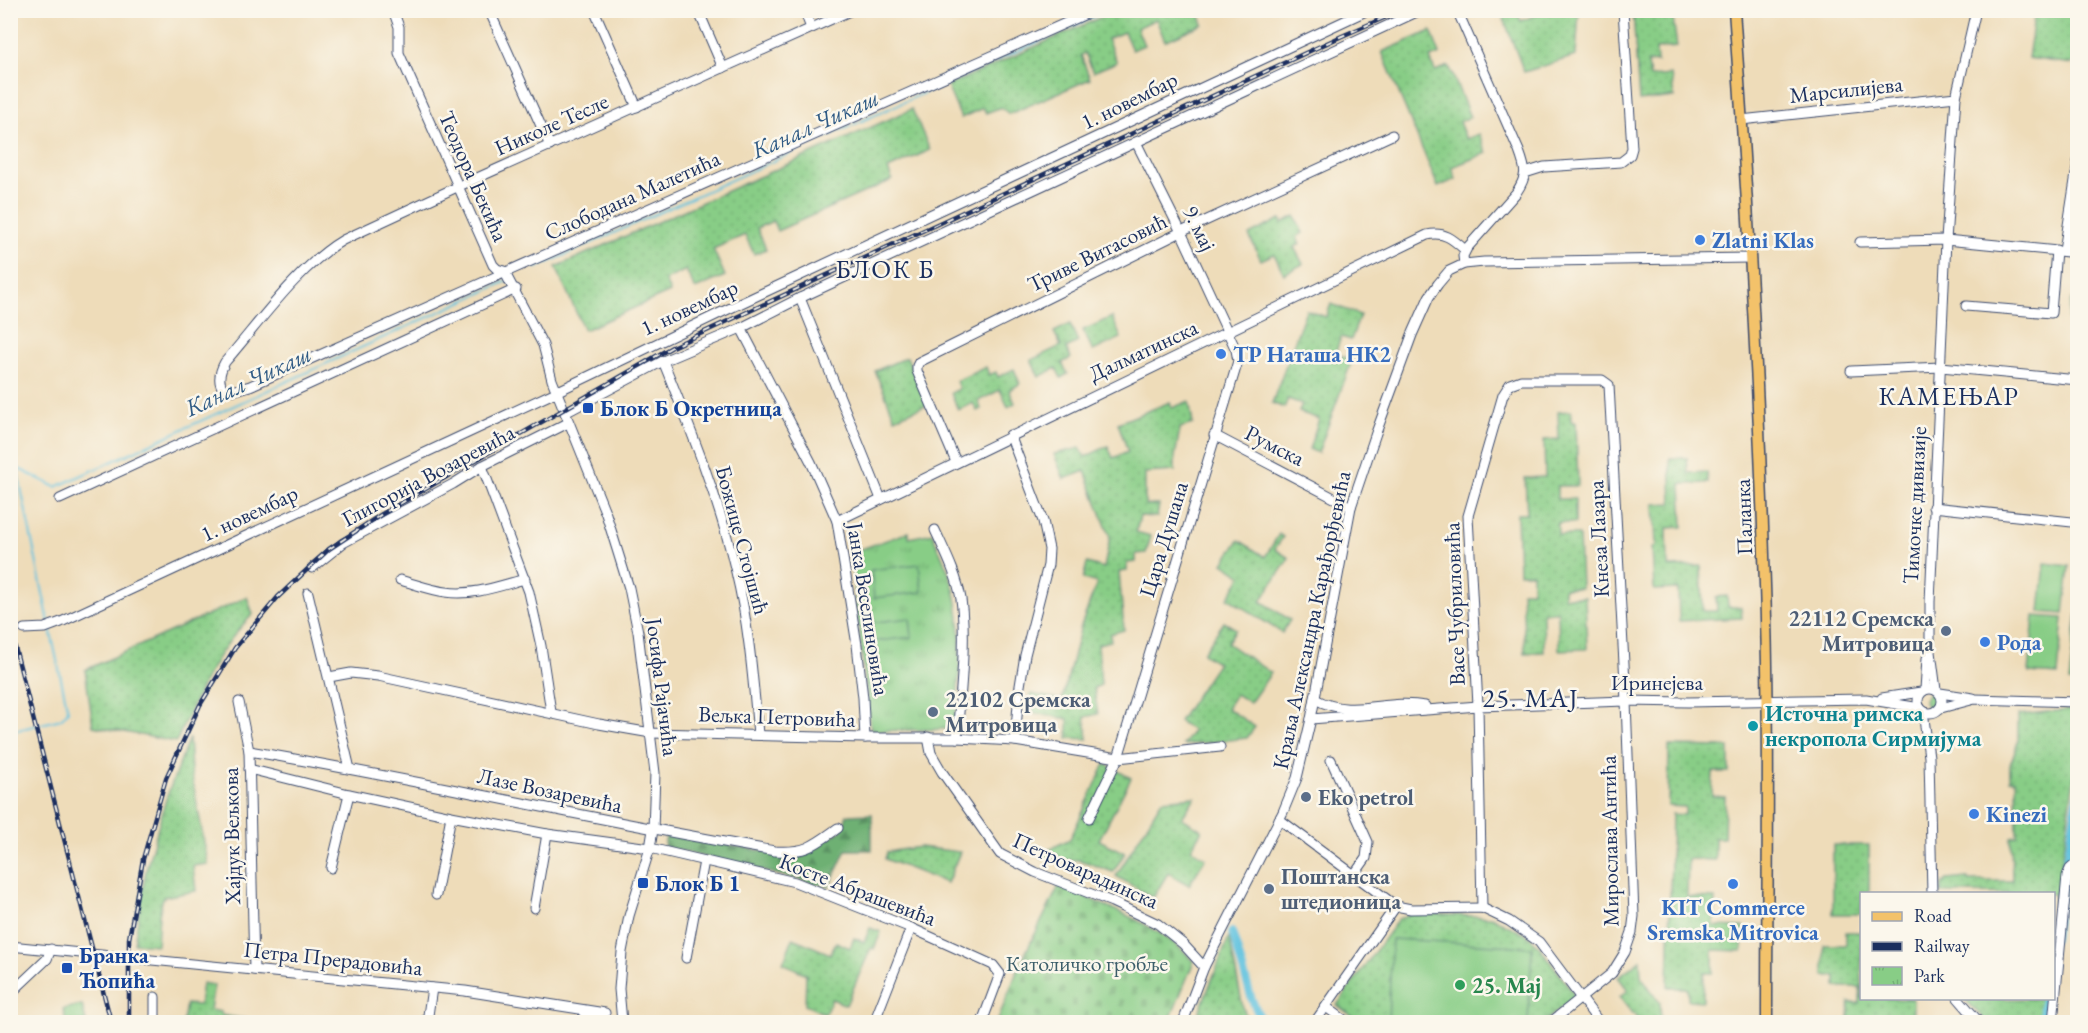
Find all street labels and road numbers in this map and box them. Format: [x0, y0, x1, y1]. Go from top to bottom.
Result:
street label: 1. новембар [1076, 65, 1182, 136]
street label: Марсилијева [1788, 69, 1904, 110]
street label: Николе Тесле [490, 86, 613, 162]
street label: Теодора Бекића [432, 106, 515, 246]
street label: Слободана Малетића [540, 144, 725, 247]
street label: 9. мај [1176, 201, 1223, 256]
street label: Триве Витасовић [1023, 206, 1172, 299]
street label: 1. новембар [636, 272, 743, 343]
street label: Далматинска [1084, 312, 1203, 388]
street label: Глигорија Возаревића [337, 417, 520, 533]
street label: Румска [1240, 418, 1310, 473]
street label: Тимочке дивизије [1896, 425, 1933, 585]
street label: Божице Стојшић [709, 462, 776, 618]
street label: Краља Александра Карађорђевића [1266, 468, 1357, 772]
street label: 1. новембар [196, 478, 303, 549]
street label: Цара Душана [1132, 478, 1195, 600]
street label: Паланка [1728, 478, 1759, 556]
street label: Кнеза Лазара [1581, 479, 1616, 598]
street label: Јанка Веселиновића [840, 518, 897, 698]
street label: Васе Чубриловића [1437, 521, 1472, 686]
street label: Јосифа Рајачића [639, 614, 685, 758]
street label: Иринејева [1611, 668, 1703, 697]
street label: Вељка Петровића [698, 699, 856, 734]
street label: Мирослава Антића [1594, 755, 1625, 927]
street label: Лазе Возаревића [475, 761, 625, 820]
street label: Хајдук Вељкова [216, 767, 247, 906]
street label: Петроварадинска [1008, 825, 1163, 916]
street label: Косте Абрашевића [775, 846, 941, 933]
street label: Петра Прерадовића [242, 935, 424, 982]

